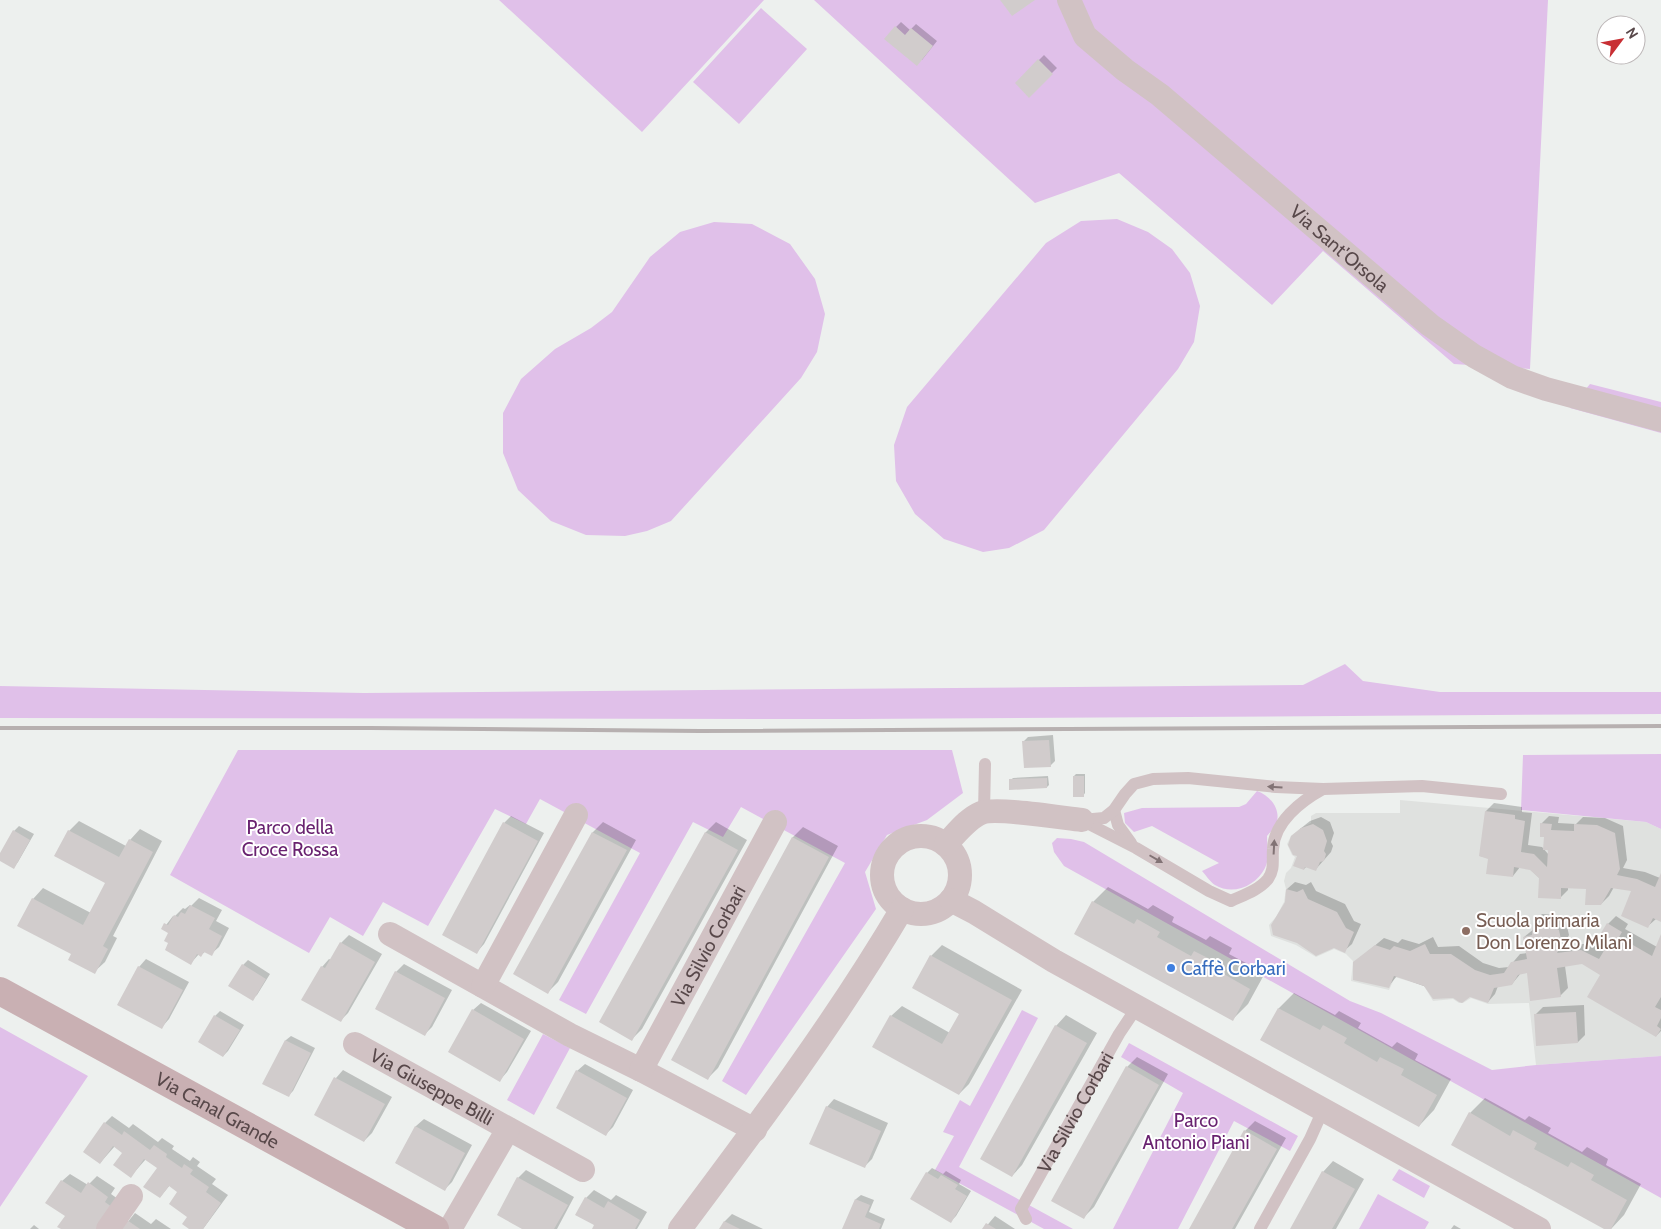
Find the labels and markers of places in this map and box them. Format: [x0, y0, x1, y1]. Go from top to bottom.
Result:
place label: Scuola primaria Don Lorenzo Milani [1476, 909, 1632, 954]
marker: Scuola primaria Don Lorenzo Milani [1460, 925, 1472, 937]
place label: Caffè Corbari [1181, 957, 1286, 980]
marker: Caffè Corbari [1165, 962, 1177, 974]

